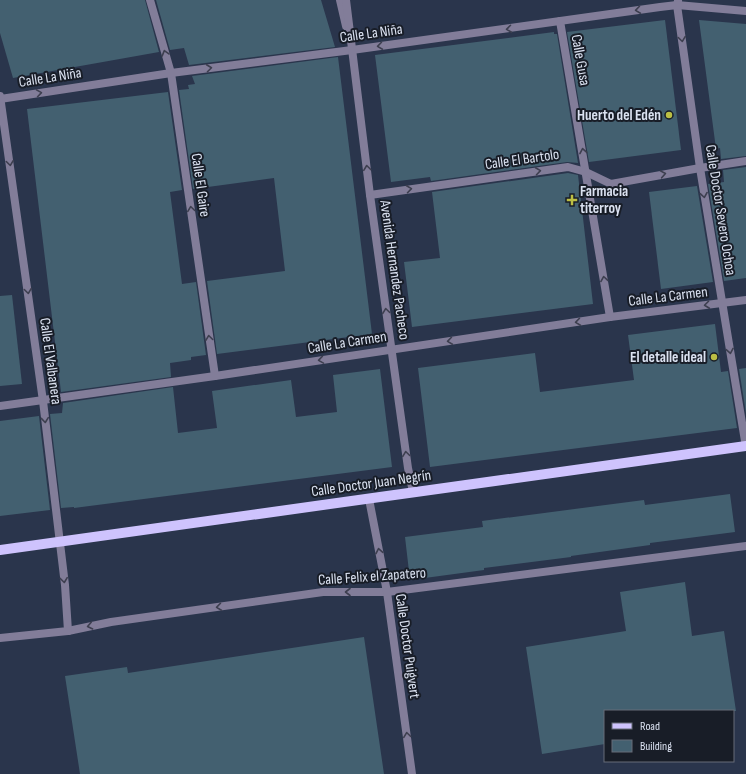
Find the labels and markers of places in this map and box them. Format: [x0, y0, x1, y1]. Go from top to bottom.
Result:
place label: Huerto del Edén [577, 106, 661, 125]
marker: Huerto del Edén [664, 110, 674, 120]
place label: Farmacia titerroy [580, 182, 628, 218]
marker: Farmacia titerroy [567, 195, 577, 205]
place label: El detalle ideal [630, 348, 706, 367]
marker: El detalle ideal [709, 352, 719, 362]

